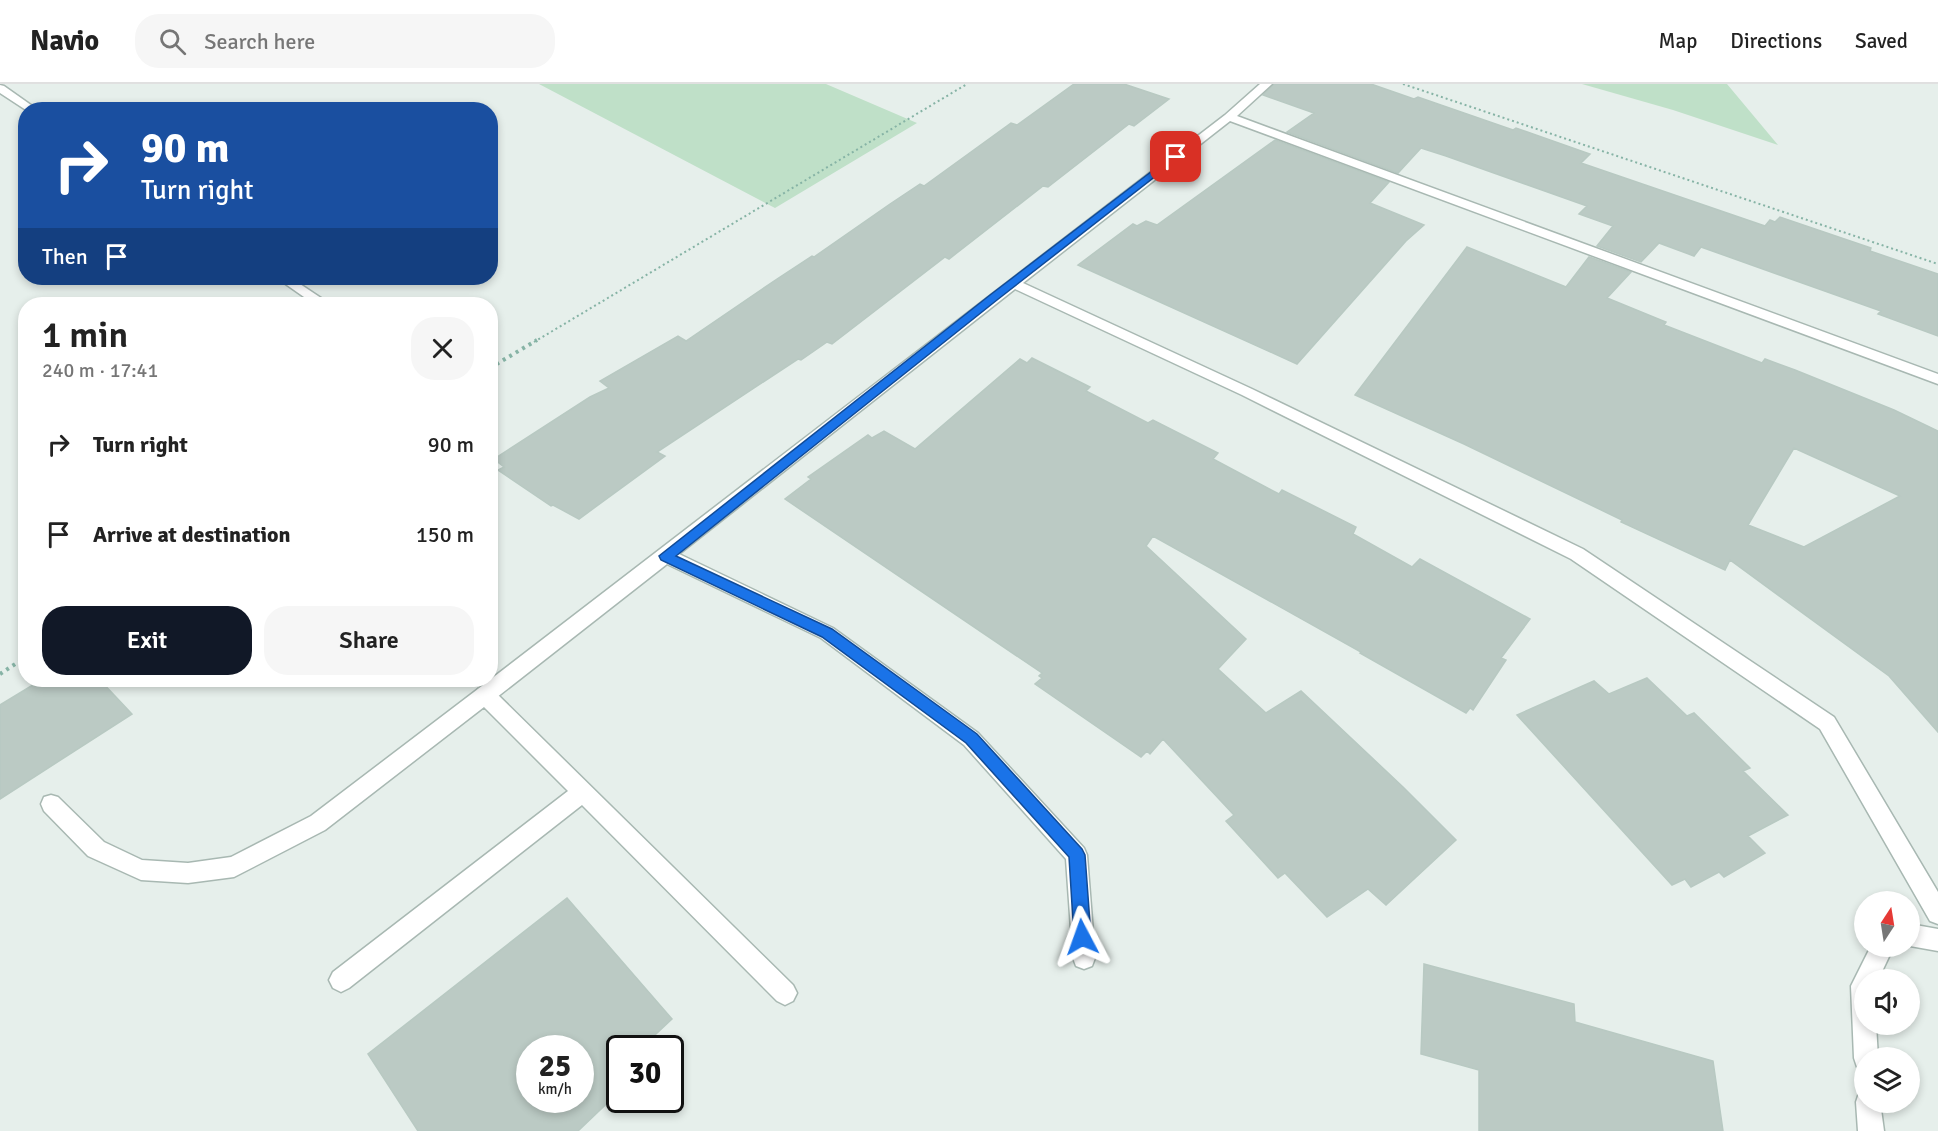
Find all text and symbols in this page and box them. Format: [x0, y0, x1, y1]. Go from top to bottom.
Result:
search box [135, 14, 555, 68]
text: Navio [30, 24, 99, 58]
icon: search [156, 25, 189, 58]
text: Search here [204, 28, 315, 55]
text: Map [1659, 28, 1697, 54]
text: Directions [1730, 28, 1822, 54]
text: Saved [1855, 28, 1908, 54]
text: 90 m [141, 123, 230, 174]
icon: right [42, 126, 120, 204]
pin [1150, 131, 1201, 182]
icon: arrive [1159, 140, 1192, 173]
text: Turn right [141, 174, 254, 207]
icon: arrive [100, 240, 133, 273]
text: Then [42, 243, 88, 270]
text: 1 min [42, 313, 128, 358]
button: close [411, 317, 474, 380]
text: 240 m · 17:41 [42, 358, 158, 383]
icon: right [42, 428, 75, 461]
text: Turn right [93, 431, 188, 458]
text: 90 m [428, 431, 474, 458]
icon: arrive [42, 518, 75, 551]
text: Arrive at destination [93, 521, 290, 548]
text: 150 m [416, 521, 474, 548]
button: Exit [42, 606, 252, 675]
button: Share [264, 606, 474, 675]
north arrow [1854, 891, 1920, 957]
map controls [1854, 891, 1920, 1113]
position arrow [1050, 905, 1114, 969]
button: sound [1854, 969, 1920, 1035]
speed limit sign: 30 [606, 1035, 684, 1113]
button: layers [1854, 1047, 1920, 1113]
text: 25 [539, 1048, 571, 1085]
text: km/h [538, 1080, 572, 1098]

